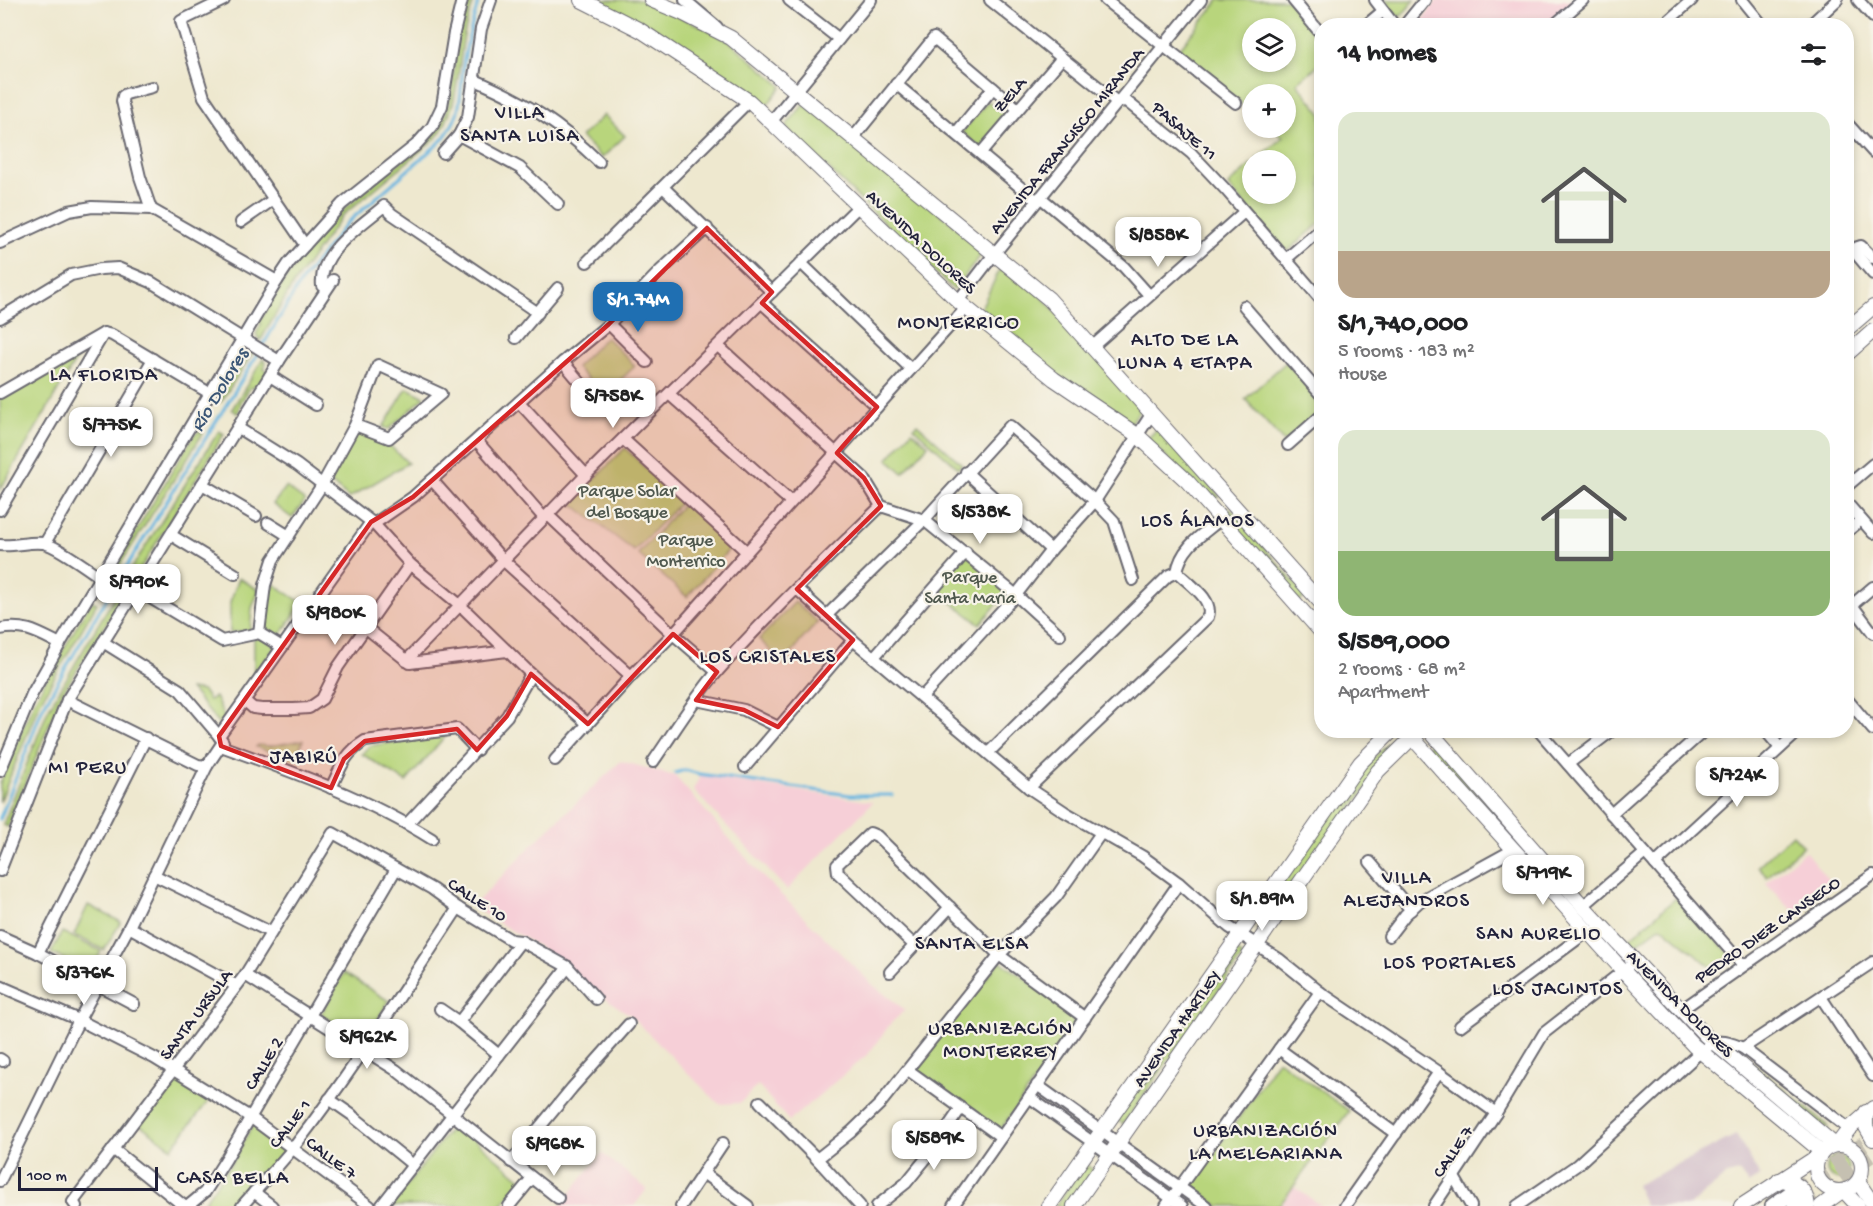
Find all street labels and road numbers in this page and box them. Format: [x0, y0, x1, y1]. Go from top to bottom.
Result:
street label: AVENIDA FRANCISCO MIRANDA [986, 43, 1151, 239]
street label: ZELA [990, 72, 1033, 118]
street label: PASAJE 11 [1146, 97, 1220, 166]
street label: AVENIDA DOLORES [861, 186, 980, 300]
street label: PEDRO DIEZ CANSECO [1691, 873, 1845, 990]
street label: CALLE 10 [443, 874, 510, 928]
street label: AVENIDA DOLORES [1621, 947, 1738, 1063]
street label: SANTA URSULA [156, 965, 239, 1065]
street label: AVENIDA HARTLEY [1130, 967, 1226, 1092]
street label: CALLE 2 [241, 1034, 289, 1094]
street label: CALLE 1 [265, 1096, 317, 1153]
street label: CALLE 7 [1429, 1122, 1479, 1182]
street label: CALLE 7 [301, 1133, 361, 1185]

